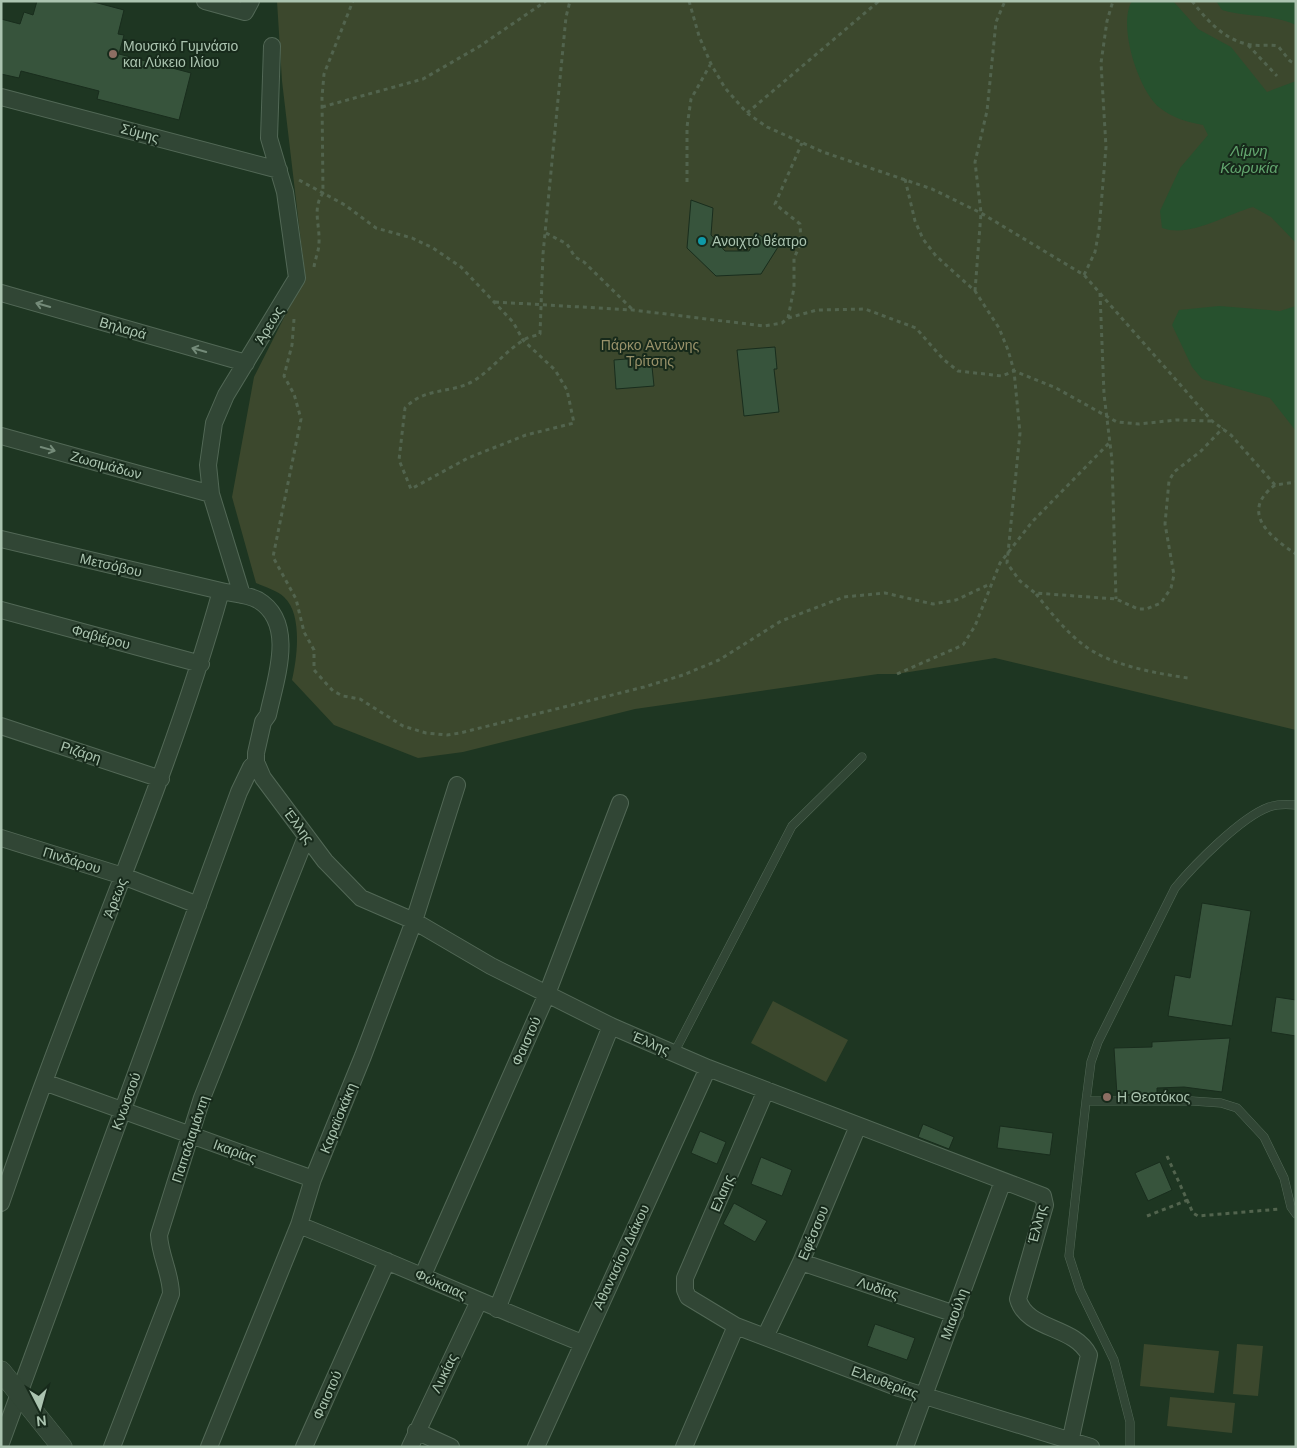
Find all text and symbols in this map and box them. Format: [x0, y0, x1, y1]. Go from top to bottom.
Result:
place label: Μουσικό Γυμνάσιο και Λύκειο Ιλίου [123, 37, 238, 71]
marker: Μουσικό Γυμνάσιο και Λύκειο Ιλίου [107, 48, 119, 60]
street label: Σύμης [119, 119, 161, 147]
water label: Λίμνη Κωρυκία [1220, 141, 1278, 178]
place label: Ανοιχτό θέατρο [712, 232, 807, 250]
marker: Ανοιχτό θέατρο [696, 235, 708, 247]
one-way arrow [35, 299, 51, 309]
street label: Άρεως [251, 302, 287, 347]
street label: Βηλαρά [97, 313, 149, 343]
park label: Πάρκο Αντώνης Τρίτσης [601, 336, 699, 370]
one-way arrow [191, 344, 207, 354]
one-way arrow [40, 445, 56, 454]
street label: Ζωσιμάδων [68, 447, 144, 483]
street label: Μετσόβου [78, 549, 144, 581]
street label: Φαβιέρου [70, 621, 132, 653]
street label: Ριζάρη [58, 737, 104, 767]
street label: Έλλης [279, 804, 318, 847]
street label: Πινδάρου [41, 843, 103, 877]
street label: Άρεως [99, 875, 131, 920]
street label: Φαιστού [507, 1014, 545, 1068]
street label: Έλλης [628, 1027, 673, 1059]
street label: Κνωσσού [107, 1070, 145, 1132]
street label: Καραϊσκάκη [316, 1080, 360, 1156]
place label: Η Θεοτόκος [1117, 1088, 1190, 1106]
marker: Η Θεοτόκος [1101, 1091, 1113, 1103]
street label: Παπαδιαμάντη [167, 1093, 213, 1185]
street label: Ικαρίας [211, 1135, 259, 1167]
street label: Ελαης [706, 1171, 738, 1214]
street label: Αθανασίου Διάκου [589, 1202, 653, 1312]
street label: Έλλης [1023, 1202, 1051, 1246]
street label: Εφέσσου [794, 1203, 832, 1263]
street label: Φώκαιας [412, 1265, 470, 1304]
street label: Λυδίας [855, 1273, 901, 1304]
street label: Μιαούλη [936, 1286, 972, 1342]
street label: Λυκίας [427, 1350, 461, 1396]
street label: Ελευθερίας [849, 1362, 921, 1403]
street label: Φαιστού [308, 1368, 346, 1422]
north arrow [15, 1383, 65, 1433]
text: N [35, 1411, 47, 1430]

